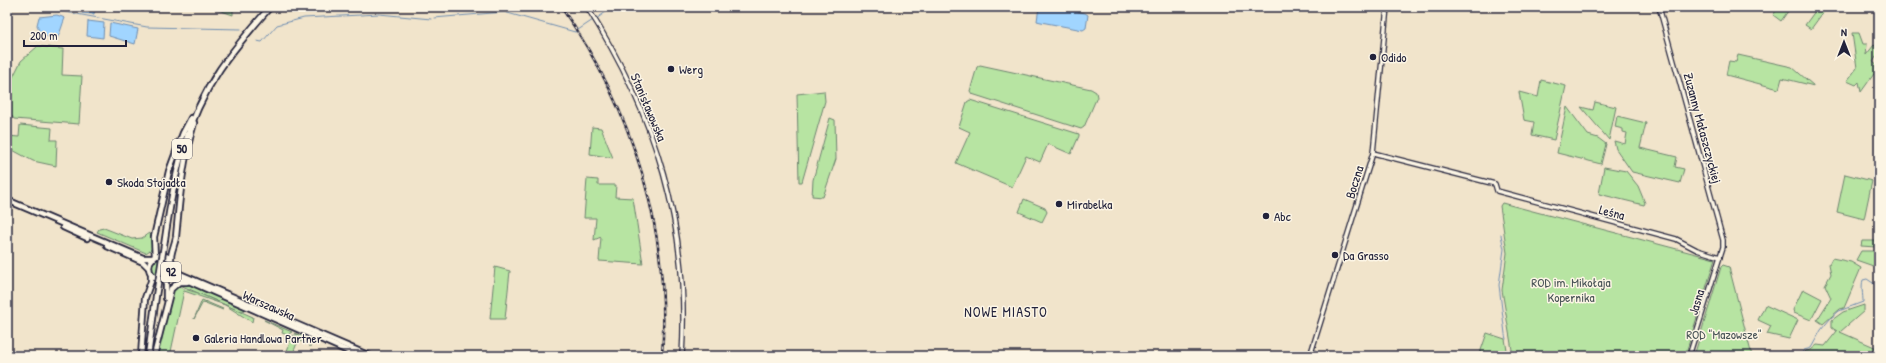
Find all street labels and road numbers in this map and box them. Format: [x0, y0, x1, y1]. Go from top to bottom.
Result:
street label: Stanisławowska [627, 70, 671, 144]
street label: Zuzanny Małaszczyckiej [1680, 71, 1726, 185]
road number: 50 [172, 139, 192, 159]
street label: Boczna [1341, 163, 1367, 201]
street label: Leśna [1597, 200, 1627, 224]
road number: 92 [161, 262, 181, 282]
street label: Warszawska [240, 286, 298, 324]
street label: Jasna [1684, 287, 1708, 317]

